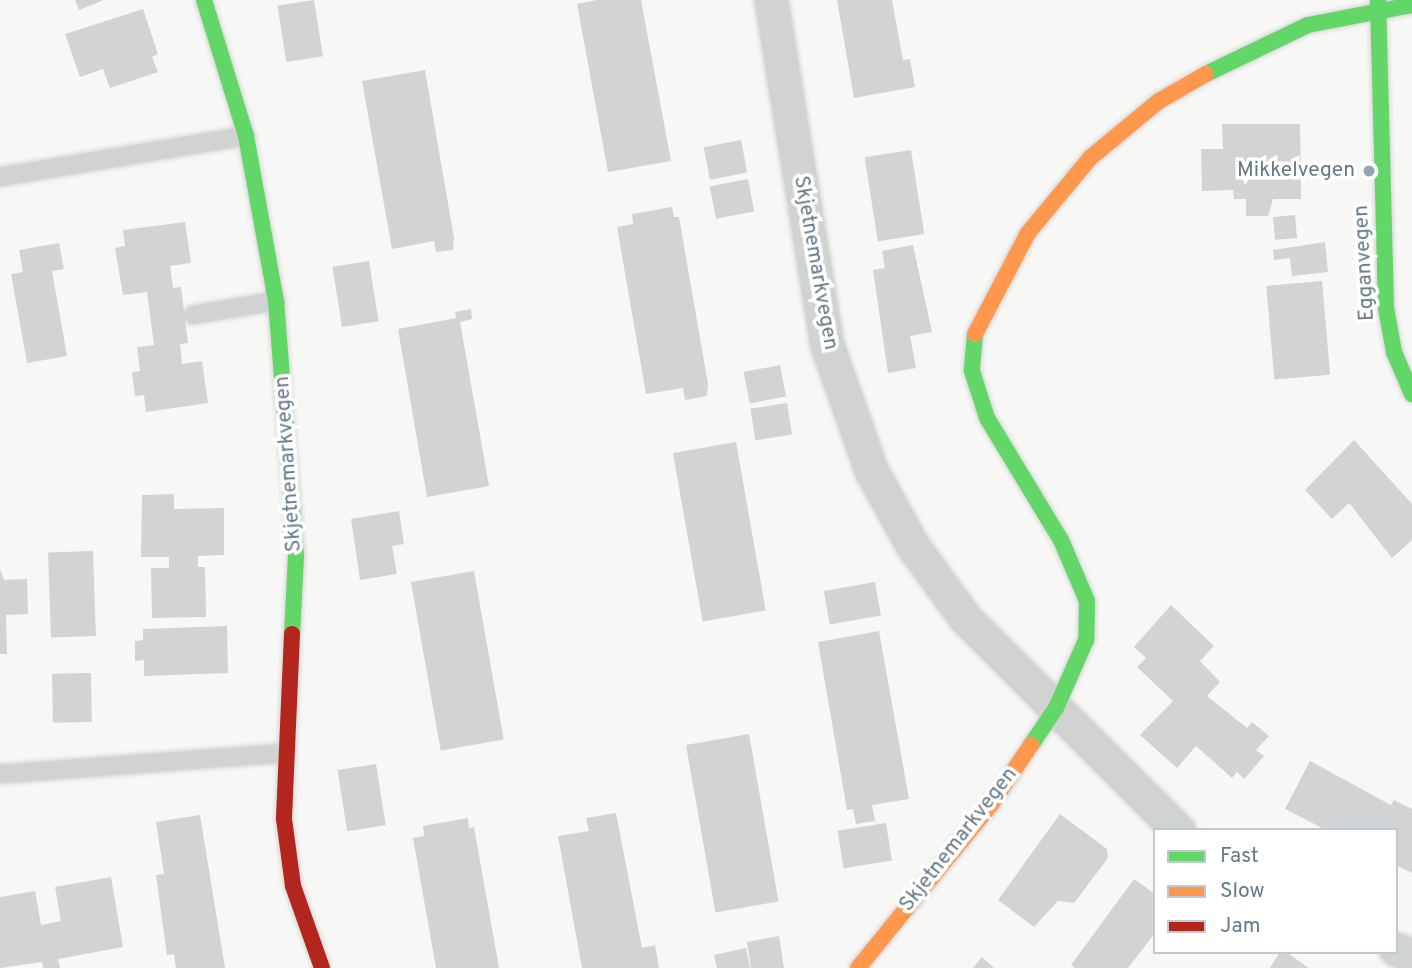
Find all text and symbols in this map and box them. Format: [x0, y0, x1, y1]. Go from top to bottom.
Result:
place label: Mikkelvegen [1237, 158, 1355, 184]
marker: Mikkelvegen [1361, 163, 1377, 179]
street label: Skjetnemarkvegen [787, 174, 843, 352]
street label: Egganvegen [1349, 204, 1381, 322]
street label: Skjetnemarkvegen [270, 375, 308, 553]
street label: Skjetnemarkvegen [895, 763, 1023, 917]
legend [1153, 828, 1398, 954]
text: Fast [1220, 843, 1259, 870]
text: Slow [1220, 878, 1265, 905]
text: Jam [1220, 913, 1261, 940]

